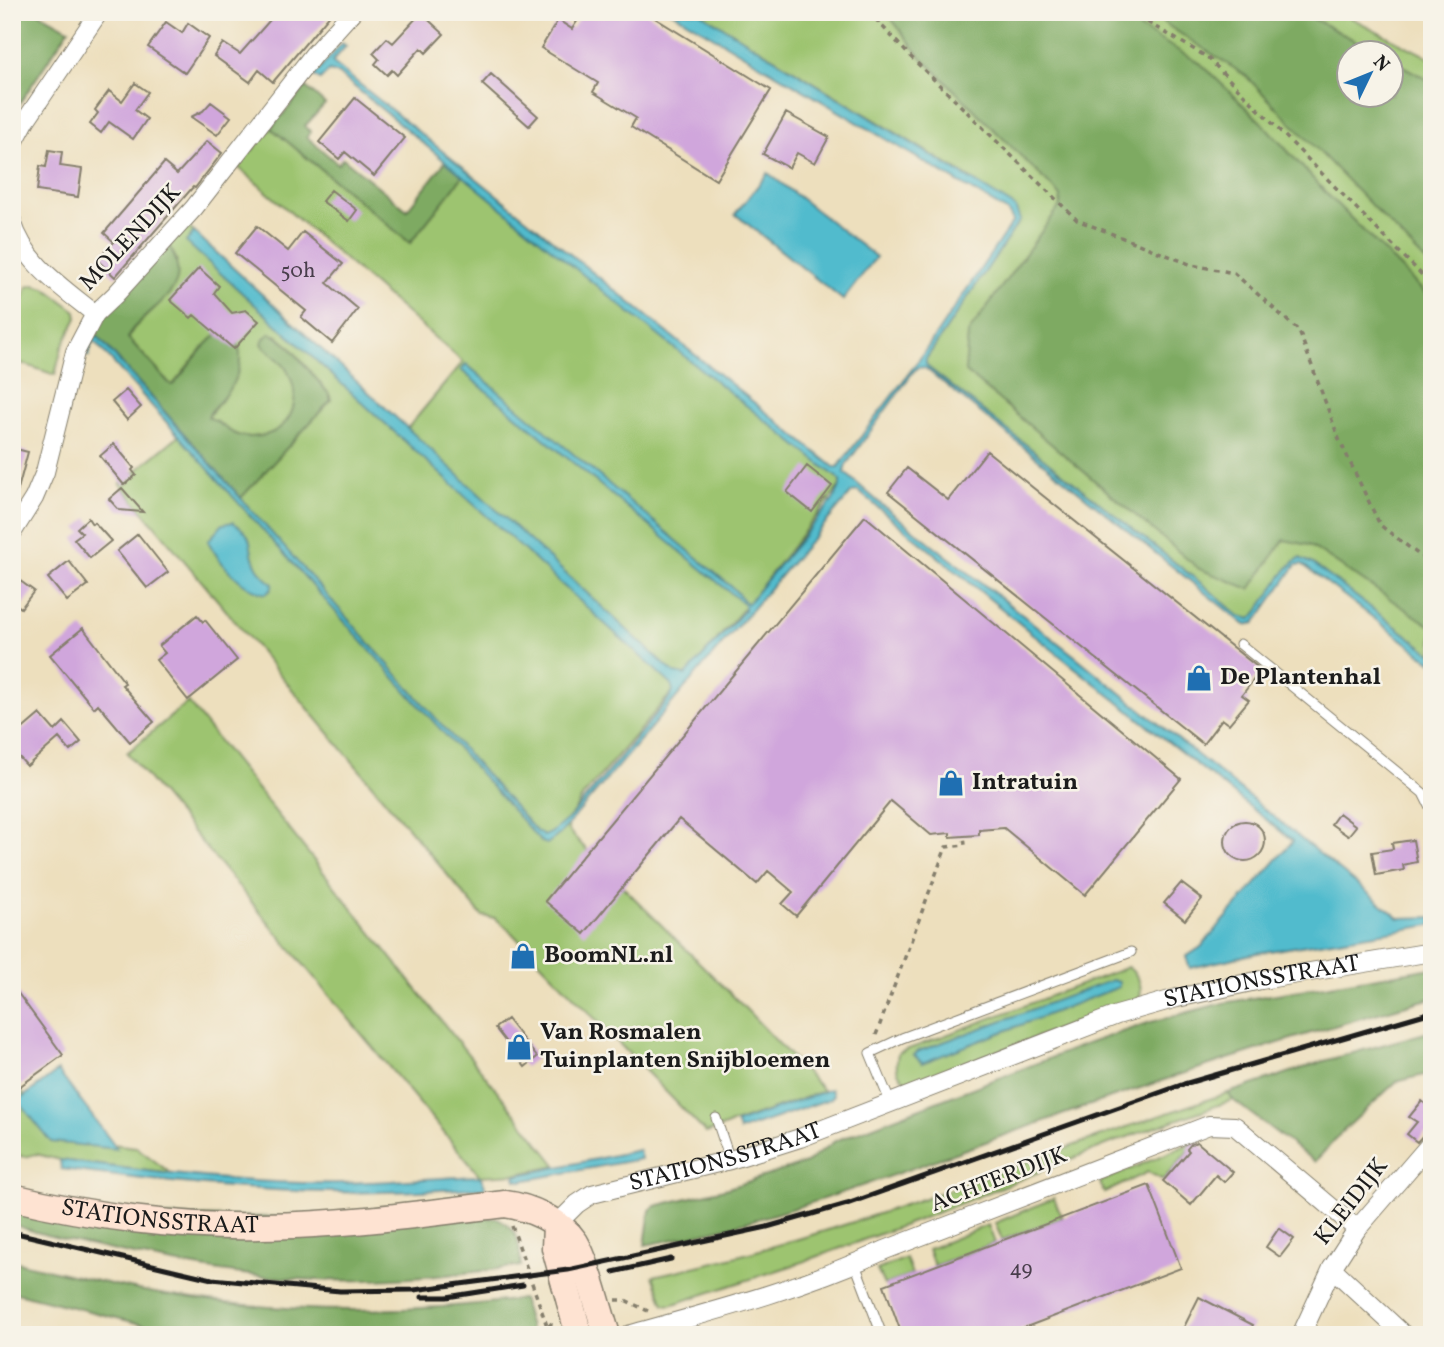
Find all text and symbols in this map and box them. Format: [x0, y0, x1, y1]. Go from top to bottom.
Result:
north arrow [1336, 38, 1406, 108]
text: N [1367, 50, 1395, 78]
street label: MOLENDIJK [72, 177, 190, 299]
house number: 50h [281, 257, 315, 286]
place label: De Plantenhal [1220, 661, 1381, 695]
shop icon: De Plantenhal [1184, 663, 1214, 693]
place label: Intratuin [972, 766, 1078, 800]
shop icon: Intratuin [936, 768, 966, 798]
place label: BoomNL.nl [544, 939, 673, 973]
shop icon: BoomNL.nl [508, 941, 538, 971]
street label: STATIONSSTRAAT [1160, 947, 1362, 1018]
place label: Van Rosmalen Tuinplanten Snijbloemen [540, 1016, 831, 1078]
shop icon: Van Rosmalen Tuinplanten Snijbloemen [504, 1032, 534, 1062]
street label: STATIONSSTRAAT [626, 1114, 827, 1201]
street label: ACHTERDIJK [926, 1138, 1072, 1222]
street label: KLEIDIJK [1307, 1151, 1397, 1253]
street label: STATIONSSTRAAT [58, 1191, 259, 1243]
house number: 49 [1010, 1255, 1033, 1284]

